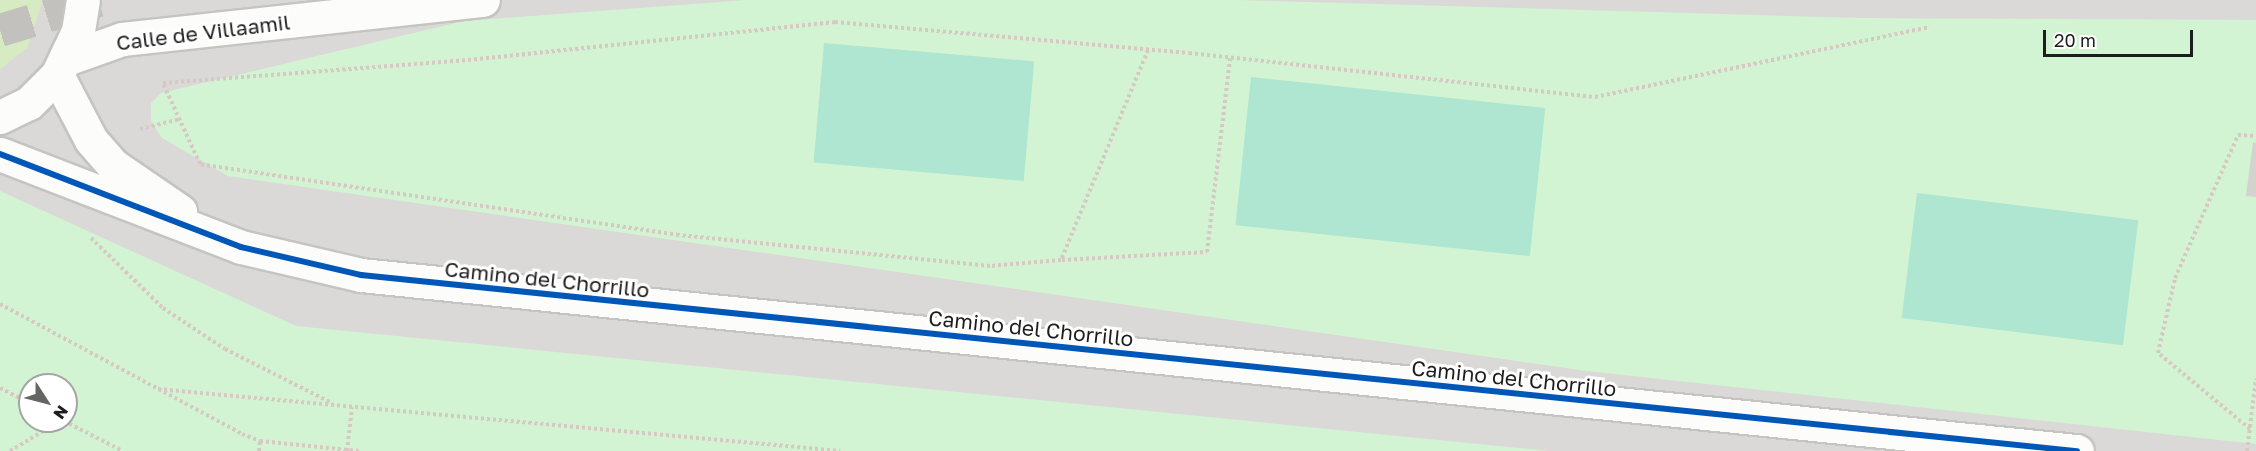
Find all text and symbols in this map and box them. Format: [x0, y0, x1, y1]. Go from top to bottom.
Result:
street label: Calle de Villaamil [115, 9, 291, 55]
scale bar [2046, 18, 2196, 56]
text: 20 m [2054, 29, 2096, 51]
street label: Camino del Chorrillo [443, 256, 651, 302]
street label: Camino del Chorrillo [927, 305, 1135, 351]
street label: Camino del Chorrillo [1410, 355, 1618, 401]
north arrow [18, 373, 78, 433]
text: N [49, 402, 73, 423]

